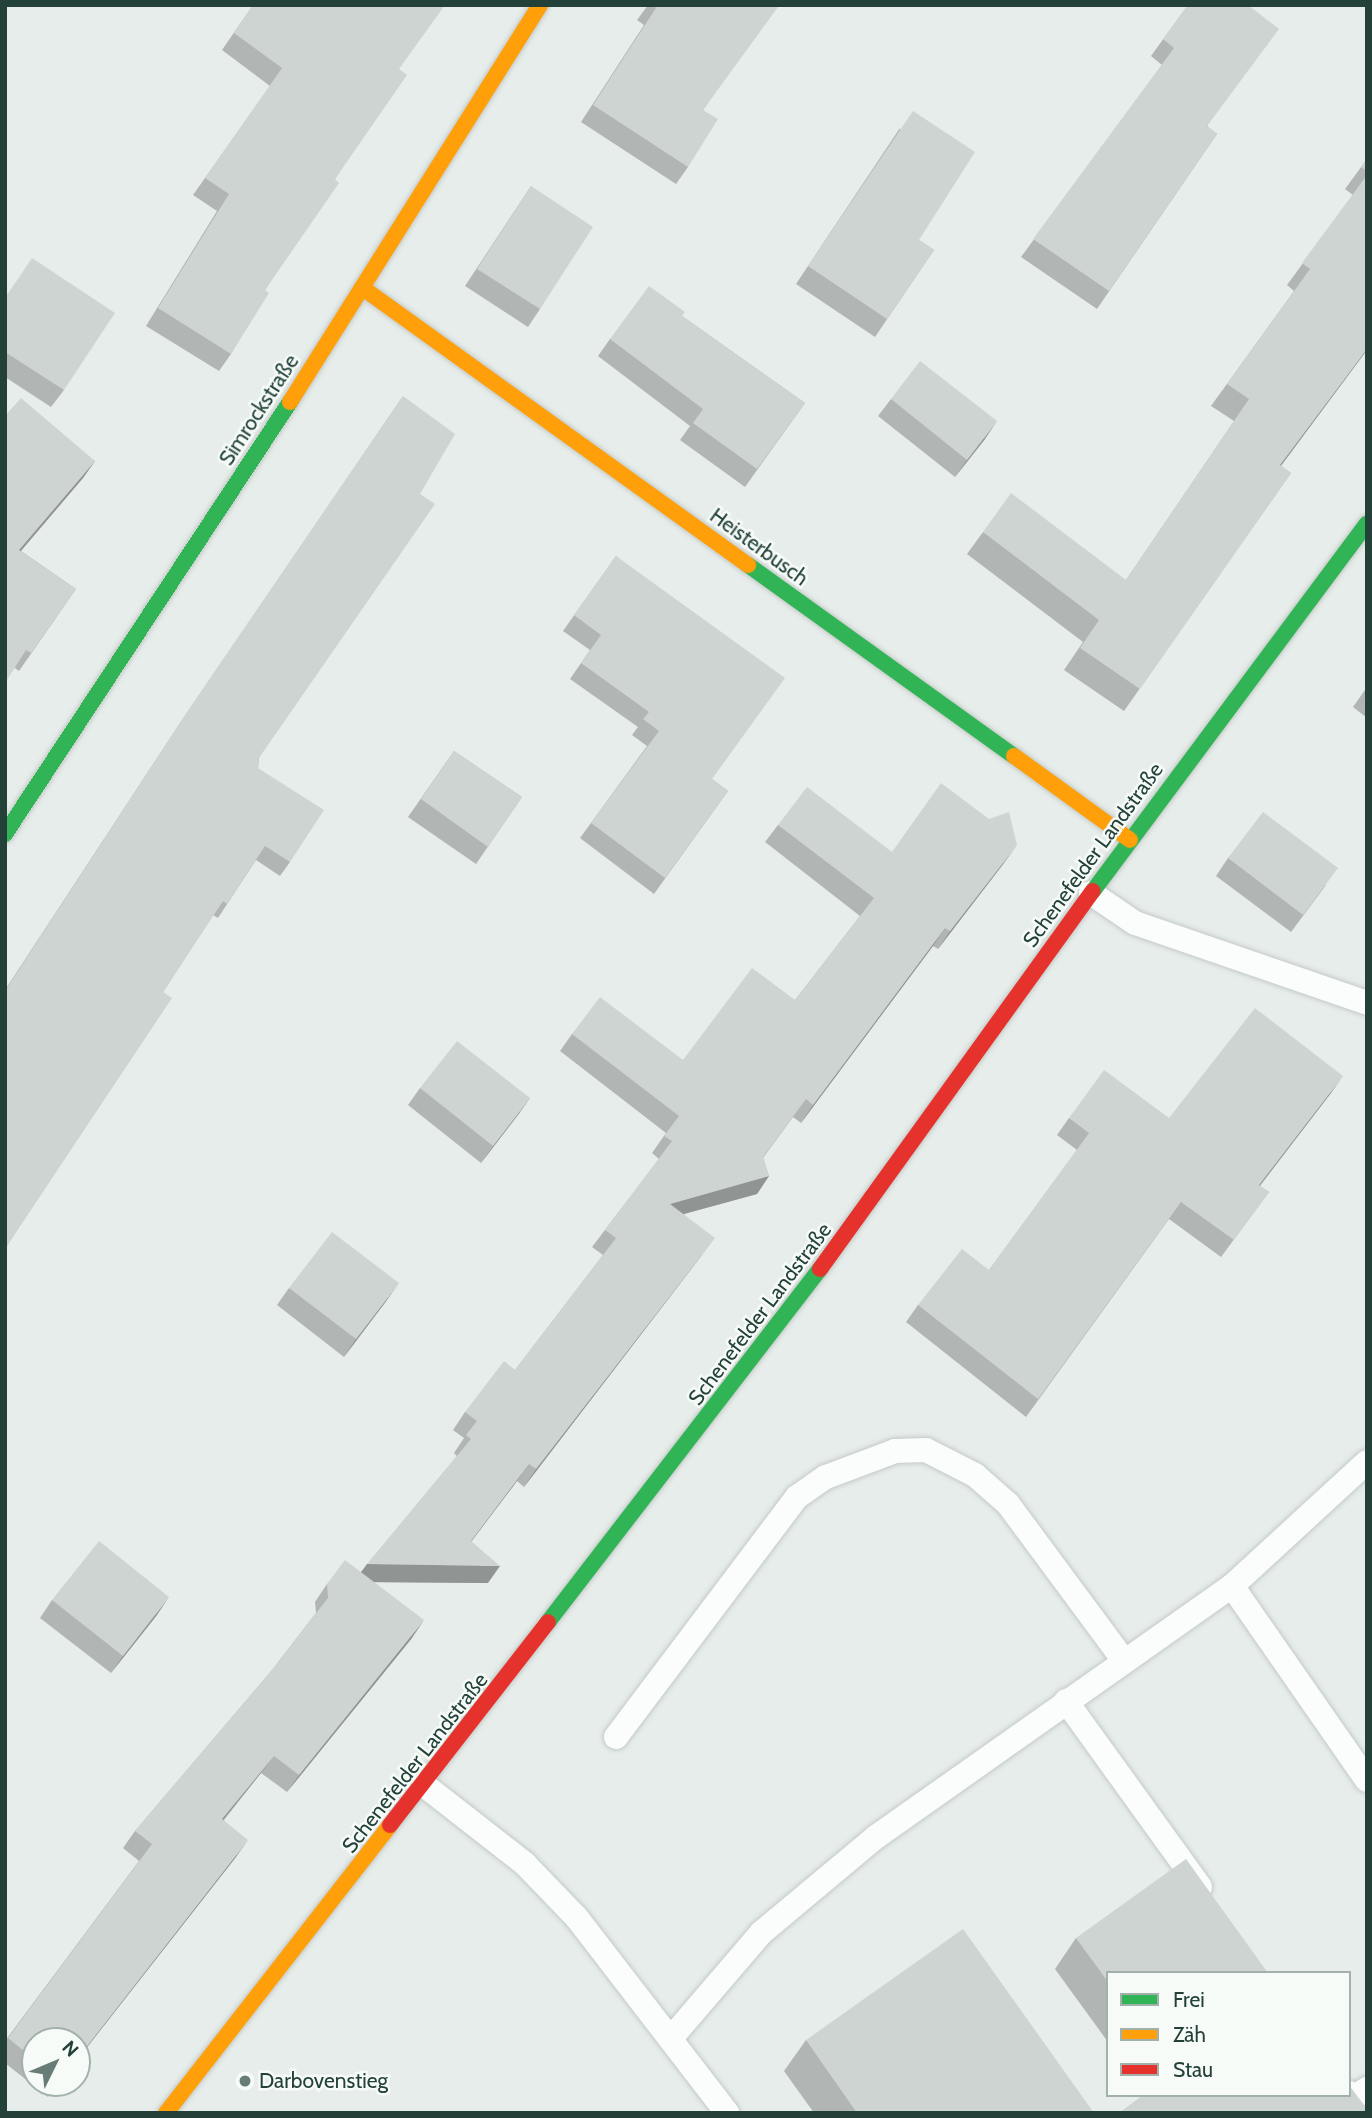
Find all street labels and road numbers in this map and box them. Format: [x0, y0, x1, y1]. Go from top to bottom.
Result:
street label: Simrockstraße [214, 350, 304, 470]
street label: Heisterbusch [705, 503, 813, 591]
street label: Schenefelder Landstraße [1018, 758, 1168, 952]
street label: Schenefelder Landstraße [683, 1218, 837, 1410]
street label: Schenefelder Landstraße [337, 1668, 493, 1858]

